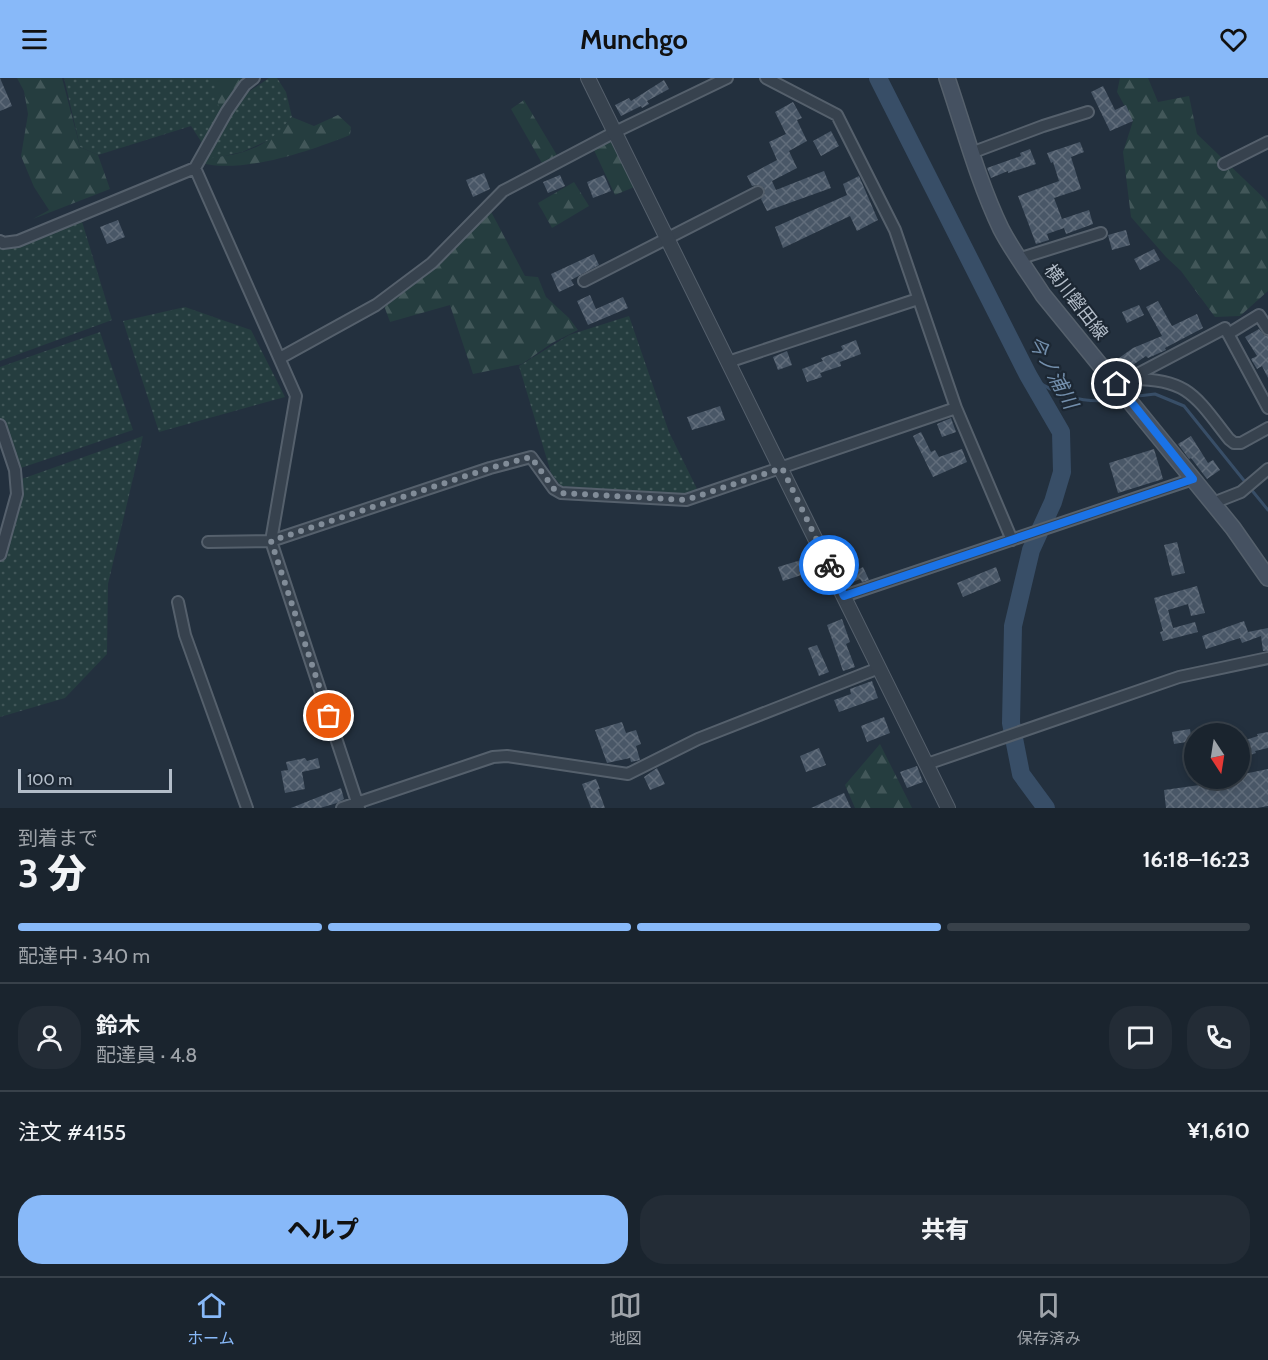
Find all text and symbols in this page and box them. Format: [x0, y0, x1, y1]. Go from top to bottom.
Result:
icon: menu [18, 23, 51, 56]
text: Munchgo [580, 23, 688, 56]
icon: heart [1217, 23, 1250, 56]
street label: 横川磐田線 [1040, 260, 1112, 344]
water label: 今ノ浦川 [1023, 331, 1084, 415]
pin [1091, 358, 1142, 409]
icon: home [1100, 367, 1133, 400]
courier [799, 535, 859, 595]
icon: bike [813, 549, 846, 582]
pin [303, 690, 354, 741]
icon: bag [312, 699, 345, 732]
north arrow [1184, 723, 1250, 789]
map controls [1184, 723, 1250, 789]
scale bar [18, 766, 172, 794]
text: 100 m [27, 770, 72, 789]
text: 到着まで [18, 826, 98, 850]
text: 16:18–16:23 [1142, 846, 1250, 873]
text: 3 分 [18, 849, 87, 897]
text: 配達中 · 340 m [18, 944, 150, 968]
button: person [18, 1006, 81, 1069]
button: chat [1109, 1006, 1172, 1069]
button: phone [1187, 1006, 1250, 1069]
text: 鈴木 [96, 1012, 140, 1039]
text: 配達員 · 4.8 [96, 1043, 197, 1067]
text: ¥1,610 [1187, 1117, 1250, 1144]
text: 注文 #4155 [18, 1119, 126, 1146]
button: ヘルプ [18, 1195, 628, 1264]
button: 共有 [640, 1195, 1250, 1264]
tab: ホーム [187, 1289, 235, 1349]
tab: 地図 [609, 1289, 642, 1349]
tab: 保存済み [1017, 1289, 1081, 1349]

